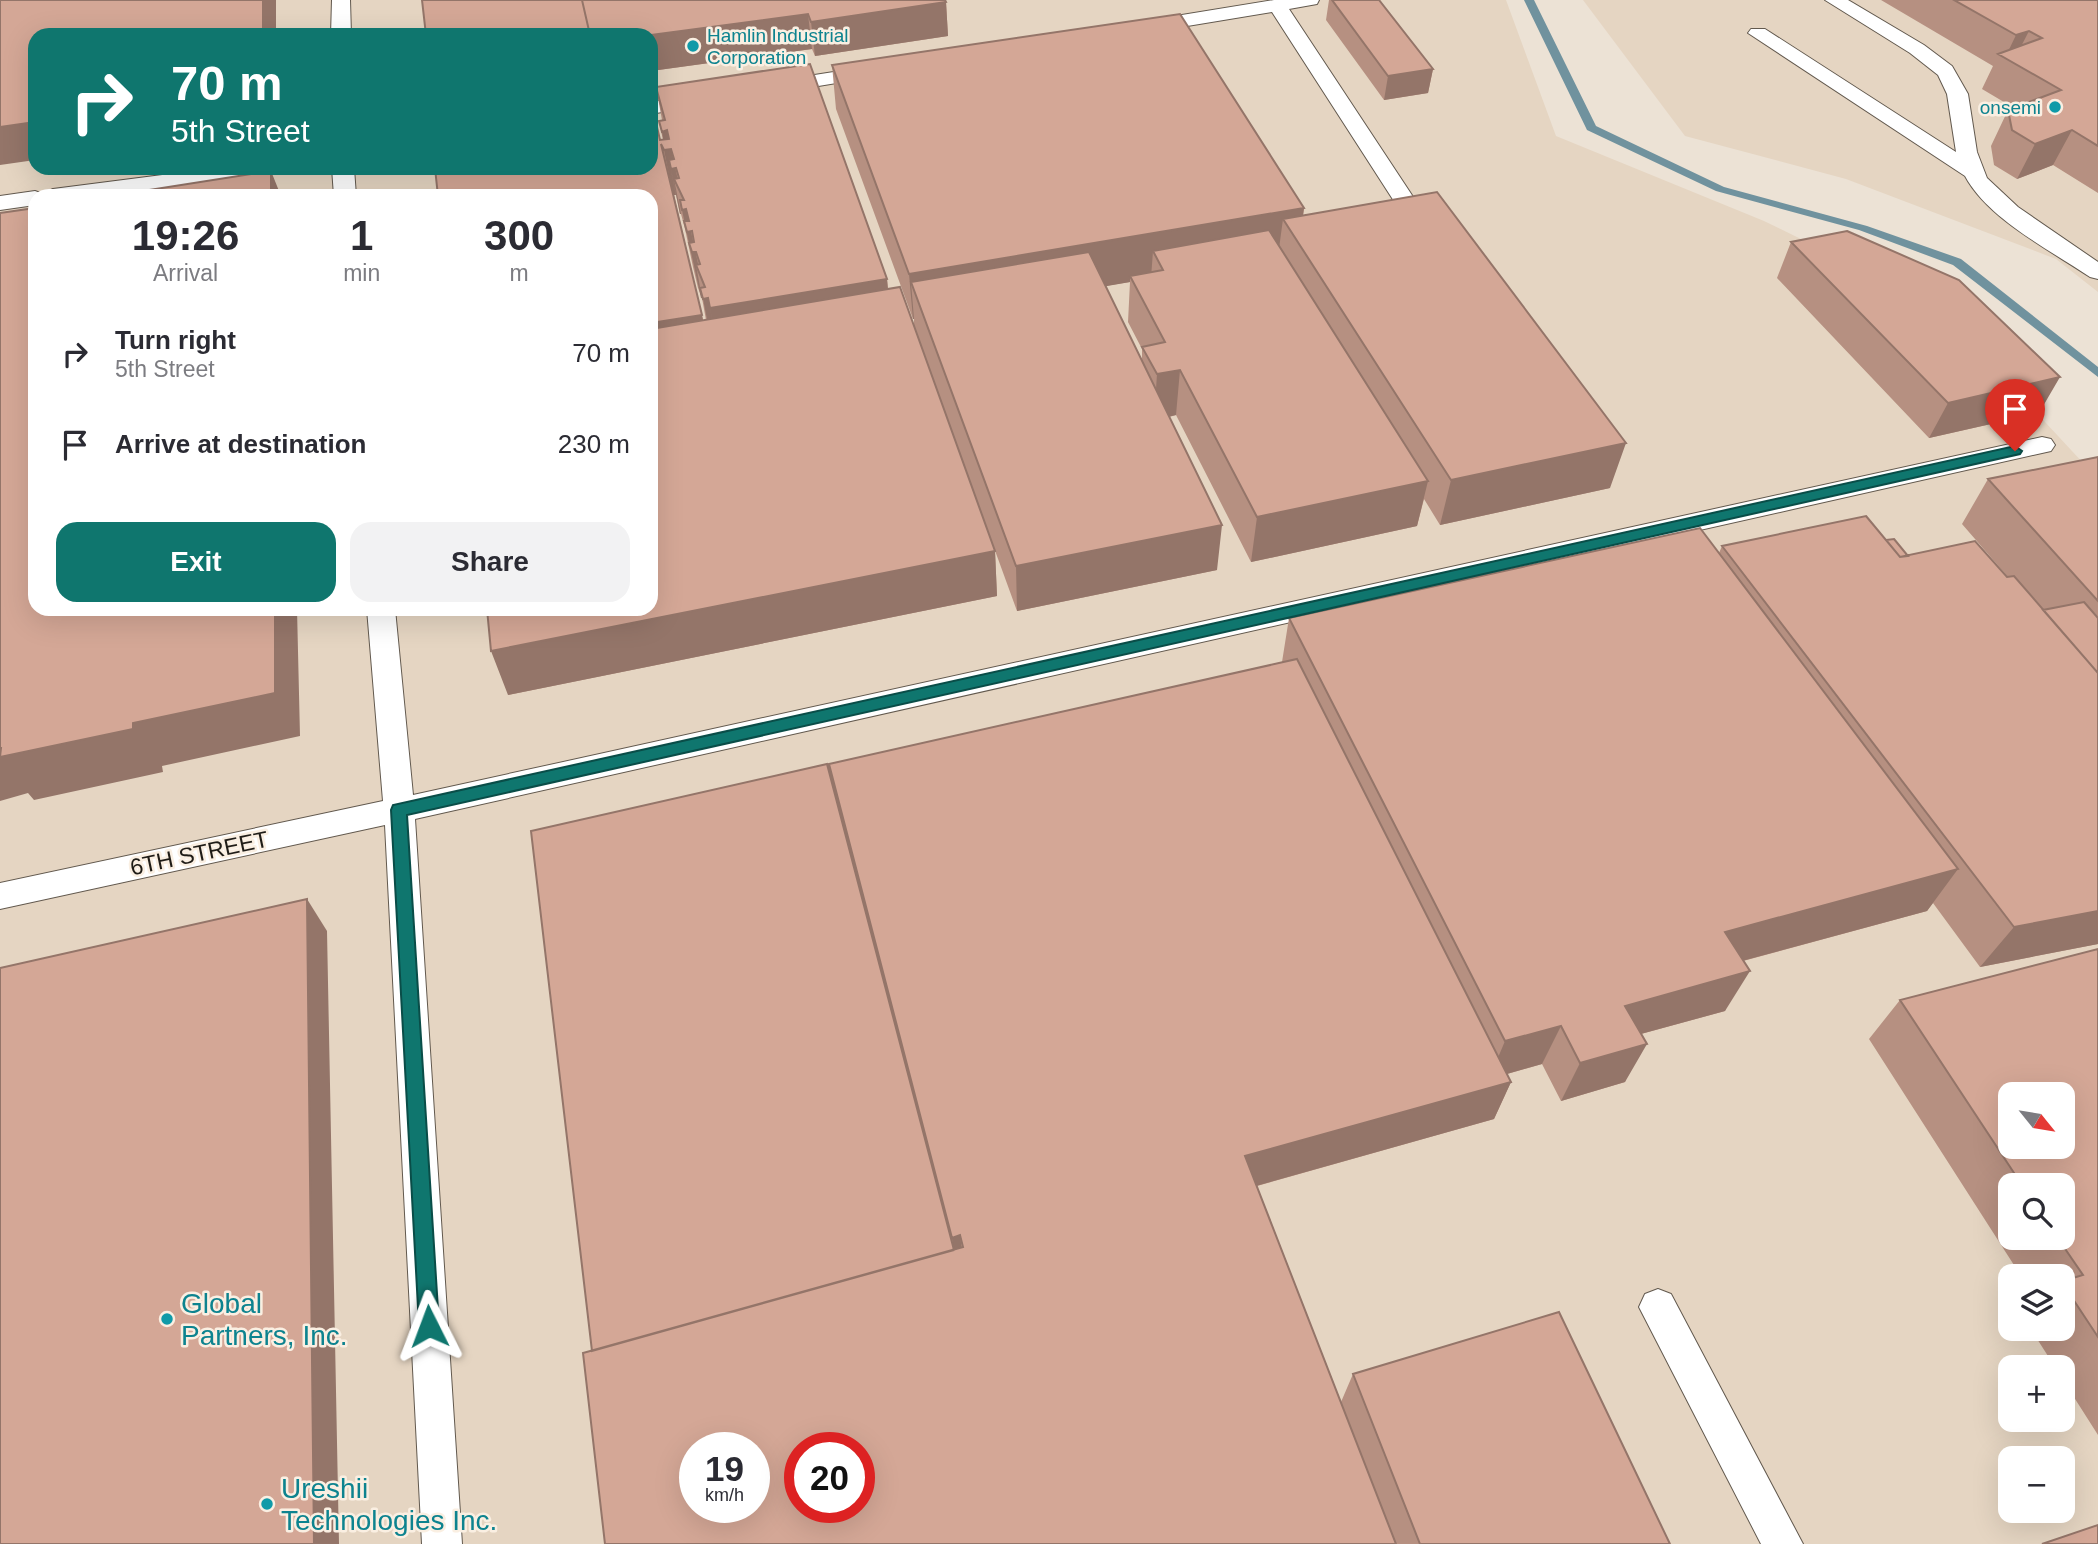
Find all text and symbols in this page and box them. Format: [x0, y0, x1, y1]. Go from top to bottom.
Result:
place label: Hamlin Industrial Corporation [707, 25, 849, 68]
marker: Hamlin Industrial Corporation [685, 38, 701, 54]
icon: right [56, 56, 147, 147]
text: 70 m [171, 56, 283, 110]
place label: onsemi [1980, 97, 2041, 118]
marker: onsemi [2047, 99, 2063, 115]
text: 5th Street [171, 113, 310, 149]
text: 19:26 [132, 212, 239, 259]
text: 1 [350, 212, 373, 259]
text: 300 [484, 212, 554, 259]
text: Arrival [153, 260, 218, 286]
text: min [343, 260, 380, 286]
text: m [510, 260, 529, 286]
text: Turn right [115, 325, 236, 355]
icon: right [56, 335, 94, 373]
text: 70 m [572, 338, 630, 368]
text: 5th Street [115, 356, 215, 382]
pin [1985, 379, 2045, 451]
icon: arrive [1996, 390, 2034, 428]
icon: arrive [56, 426, 94, 464]
text: Arrive at destination [115, 429, 366, 459]
text: 230 m [558, 429, 630, 459]
button: Exit [56, 522, 336, 602]
button: Share [350, 522, 630, 602]
street label: 6TH STREET [128, 826, 270, 880]
north arrow [1998, 1082, 2076, 1158]
map controls [1998, 1082, 2075, 1523]
button: search [1998, 1173, 2075, 1250]
button: layers [1998, 1264, 2075, 1341]
place label: Global Partners, Inc. [181, 1288, 348, 1351]
position arrow [392, 1289, 466, 1363]
marker: Global Partners, Inc. [159, 1311, 175, 1327]
button: + [1998, 1355, 2075, 1432]
speed limit sign: 20 [784, 1432, 875, 1523]
button: − [1998, 1446, 2075, 1523]
text: 19 [705, 1449, 744, 1488]
place label: Ureshii Technologies Inc. [281, 1473, 497, 1536]
text: km/h [705, 1485, 744, 1505]
marker: Ureshii Technologies Inc. [259, 1496, 275, 1512]

